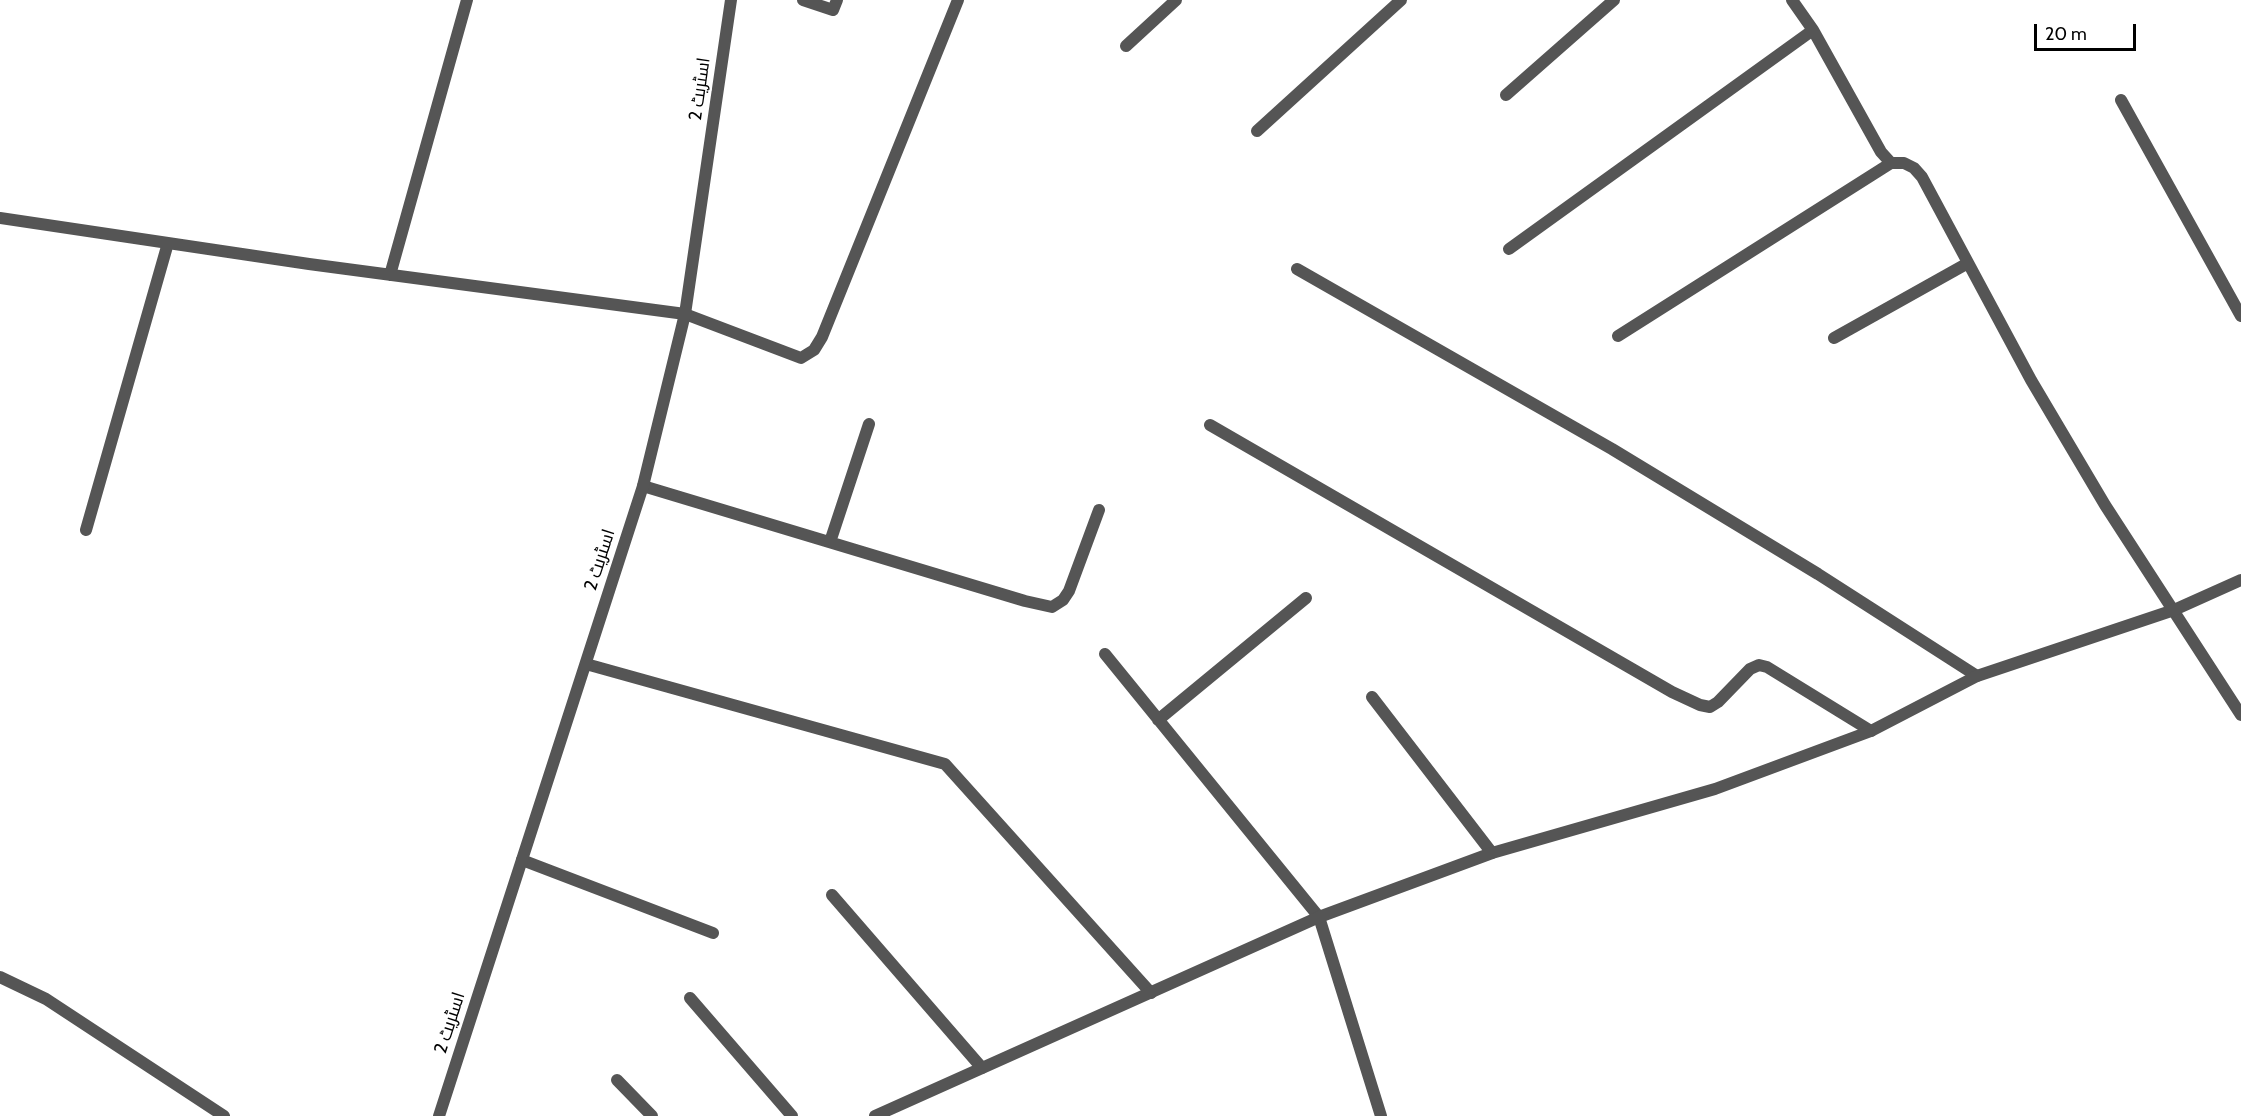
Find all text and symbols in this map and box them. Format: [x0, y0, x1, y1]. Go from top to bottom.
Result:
scale bar [2037, 12, 2139, 50]
text: 20 m [2045, 23, 2087, 45]
street label: اسٹریٹ 2 [685, 56, 715, 122]
street label: اسٹریٹ 2 [580, 527, 620, 593]
street label: اسٹریٹ 2 [430, 990, 470, 1056]

